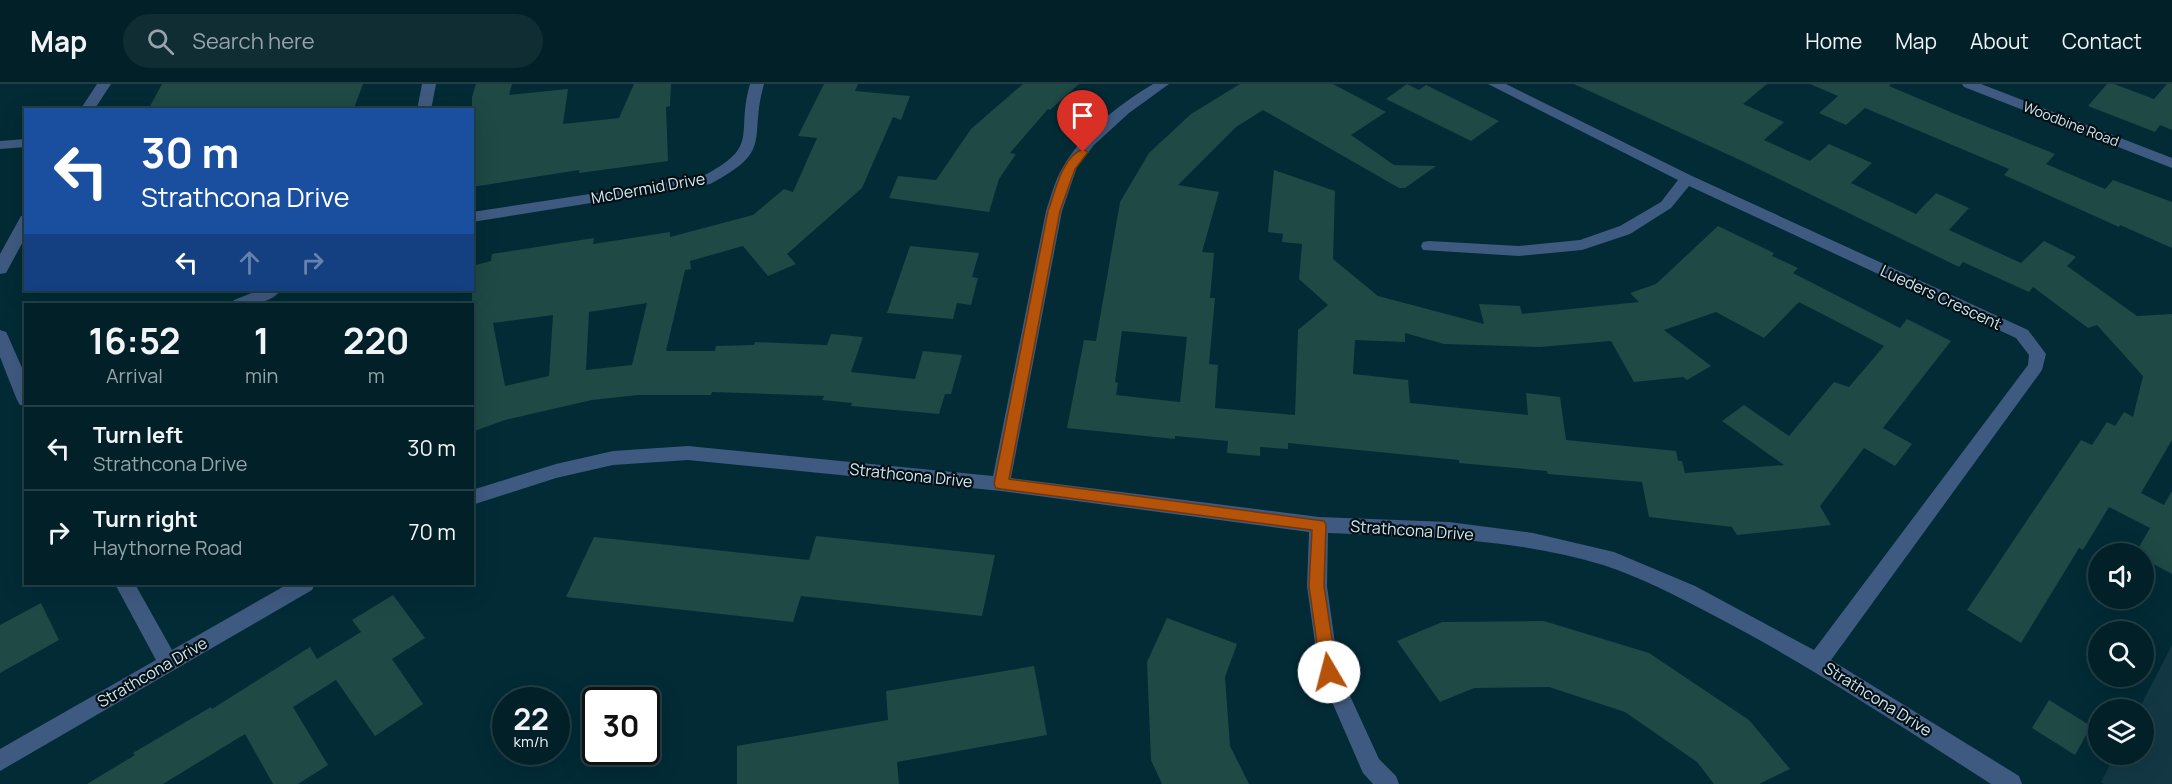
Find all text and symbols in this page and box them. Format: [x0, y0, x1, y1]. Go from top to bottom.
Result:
search box [123, 14, 543, 68]
text: Map [30, 22, 87, 60]
icon: search [144, 25, 177, 58]
text: Search here [192, 26, 315, 56]
text: Home [1805, 27, 1862, 55]
text: Map [1895, 27, 1937, 55]
text: About [1970, 27, 2029, 55]
text: Contact [2062, 27, 2142, 55]
pin [1057, 90, 1108, 152]
street label: Woodbine Road [2021, 97, 2122, 151]
icon: arrive [1066, 99, 1099, 132]
text: 30 m [141, 123, 239, 181]
icon: left [42, 132, 120, 210]
street label: McDermid Drive [589, 167, 707, 209]
text: Strathcona Drive [141, 178, 350, 215]
icon: left [170, 246, 203, 279]
icon: ahead [233, 246, 266, 279]
icon: right [296, 246, 329, 279]
street label: Lueders Crescent [1877, 259, 2005, 335]
text: 16:52 [88, 316, 181, 365]
text: 1 [254, 316, 270, 365]
text: 220 [343, 316, 410, 365]
text: Arrival [106, 362, 163, 389]
text: min [245, 362, 279, 389]
text: m [368, 362, 385, 389]
text: Turn left [93, 420, 183, 450]
icon: left [42, 432, 75, 465]
text: 30 m [407, 433, 456, 463]
text: Strathcona Drive [93, 450, 248, 477]
street label: Strathcona Drive [848, 458, 974, 492]
text: Turn right [93, 504, 198, 534]
street label: Strathcona Drive [1350, 515, 1474, 545]
icon: right [42, 516, 75, 549]
text: 70 m [408, 517, 456, 547]
text: Haythorne Road [93, 534, 242, 561]
map controls [2088, 543, 2154, 765]
button: sound [2088, 543, 2154, 609]
button: search [2088, 621, 2154, 687]
street label: Strathcona Drive [93, 632, 211, 712]
position arrow [1297, 640, 1361, 704]
street label: Strathcona Drive [1820, 657, 1936, 741]
speed limit sign: 30 [582, 687, 660, 765]
text: 22 [513, 698, 549, 739]
button: layers [2088, 699, 2154, 765]
text: km/h [514, 731, 548, 752]

